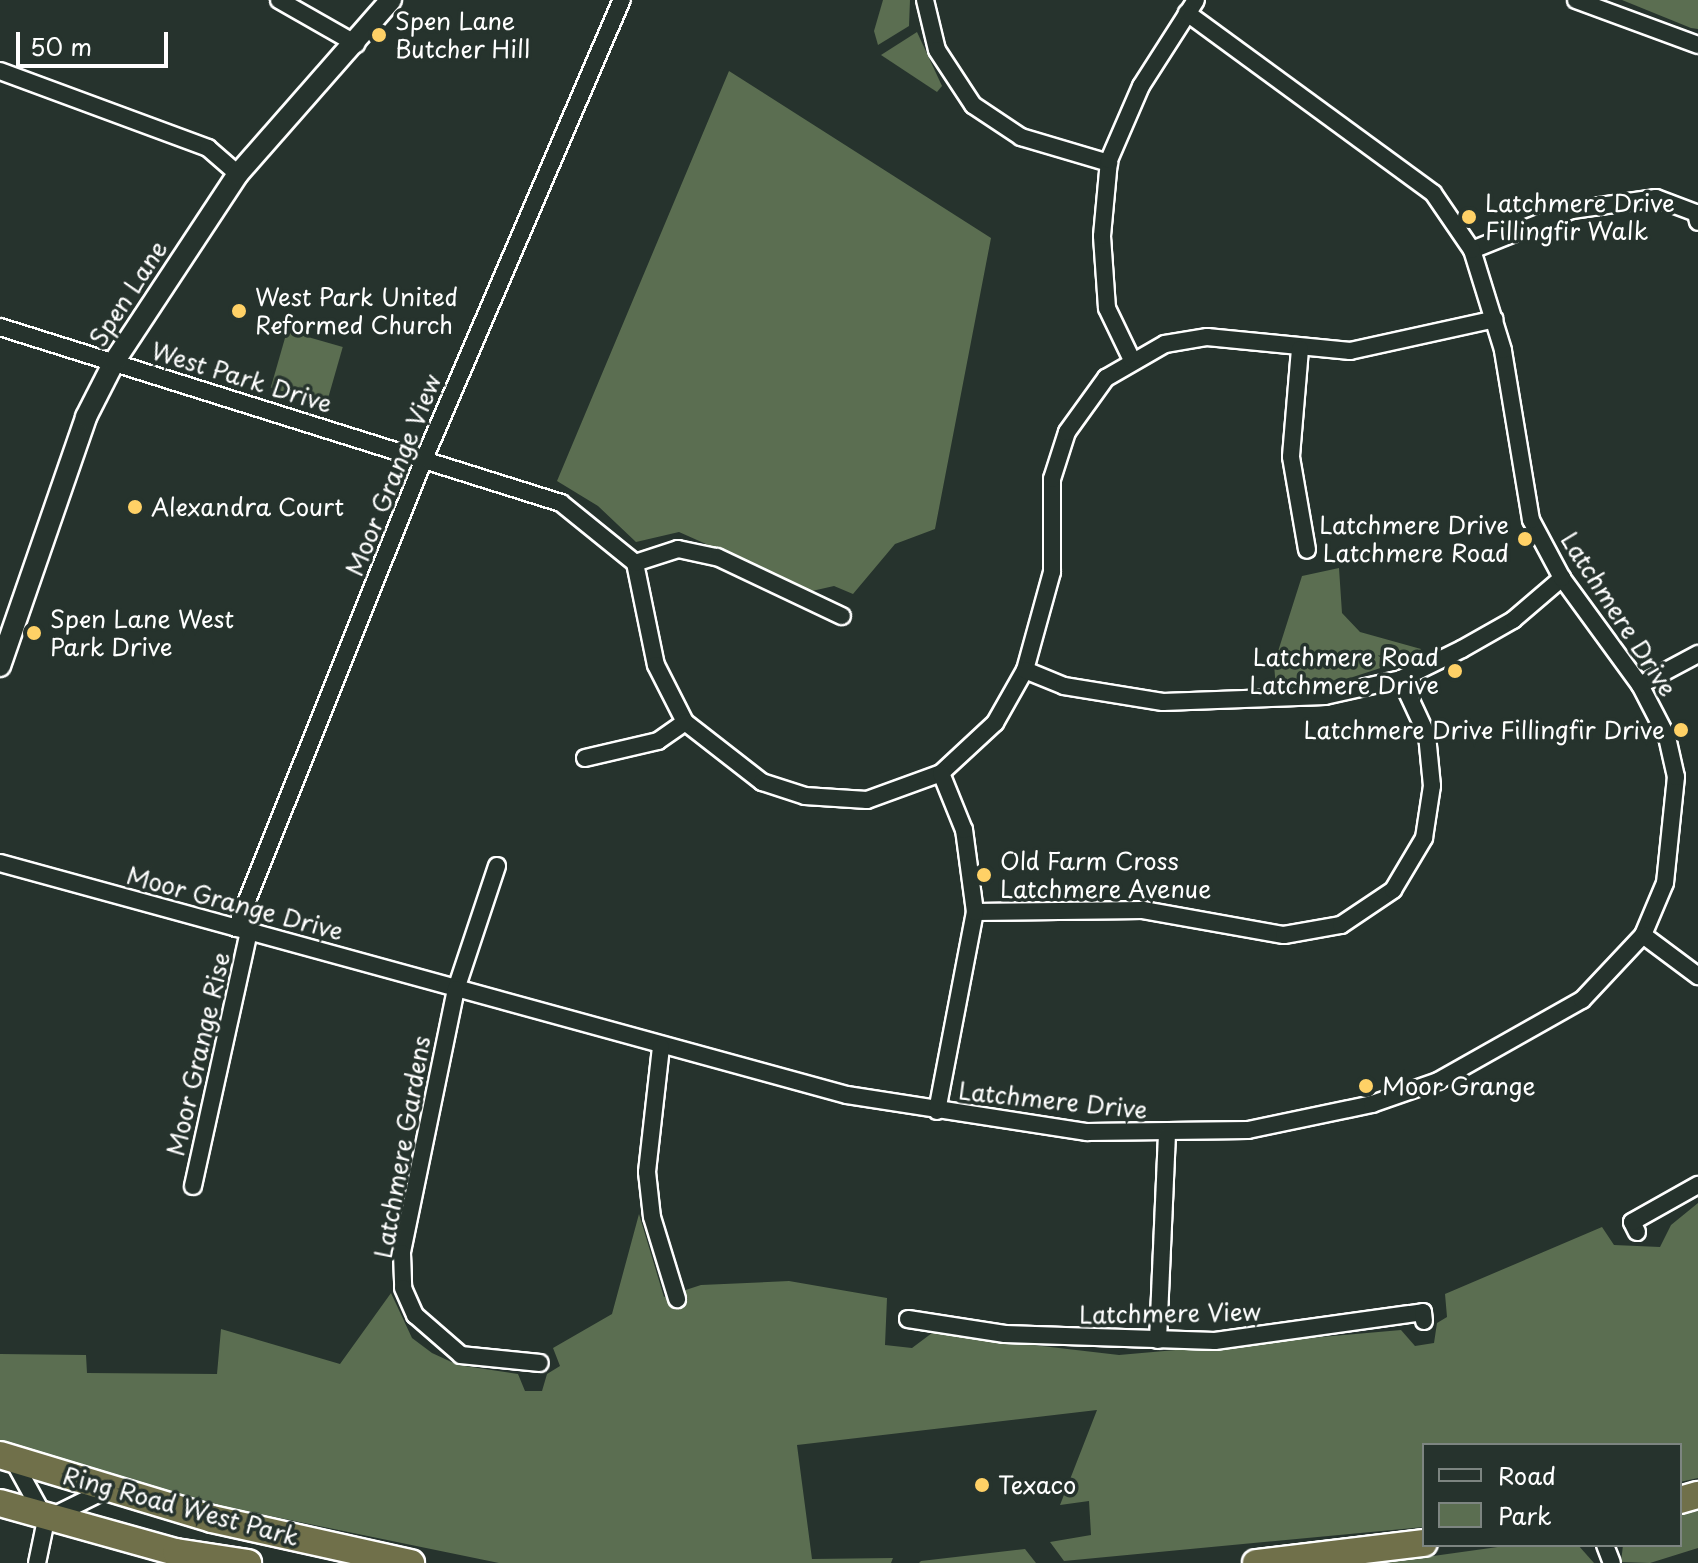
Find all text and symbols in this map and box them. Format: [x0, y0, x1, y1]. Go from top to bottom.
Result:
place label: Spen Lane Butcher Hill [395, 7, 531, 63]
scale bar [20, 16, 172, 66]
marker: Spen Lane Butcher Hill [370, 26, 388, 44]
text: 50 m [30, 28, 92, 64]
place label: Latchmere Drive Fillingfir Walk [1485, 189, 1676, 245]
marker: Latchmere Drive Fillingfir Walk [1460, 208, 1478, 226]
street label: Spen Lane [83, 235, 173, 351]
place label: West Park United Reformed Church [255, 283, 458, 339]
marker: West Park United Reformed Church [230, 302, 248, 320]
street label: West Park Drive [148, 336, 336, 418]
street label: Moor Grange View [339, 369, 447, 581]
place label: Alexandra Court [151, 493, 343, 521]
marker: Alexandra Court [126, 498, 144, 516]
place label: Latchmere Drive Latchmere Road [1318, 511, 1509, 567]
street label: Latchmere Drive [1555, 526, 1683, 702]
marker: Latchmere Drive Latchmere Road [1516, 530, 1534, 548]
place label: Spen Lane West Park Drive [50, 605, 234, 661]
marker: Spen Lane West Park Drive [25, 624, 43, 642]
place label: Latchmere Road Latchmere Drive [1248, 643, 1439, 699]
marker: Latchmere Road Latchmere Drive [1446, 662, 1464, 680]
place label: Latchmere Drive Fillingfir Drive [1301, 716, 1665, 744]
marker: Latchmere Drive Fillingfir Drive [1672, 721, 1690, 739]
place label: Old Farm Cross Latchmere Avenue [1000, 847, 1211, 903]
street label: Moor Grange Drive [123, 860, 347, 946]
marker: Old Farm Cross Latchmere Avenue [975, 866, 993, 884]
street label: Moor Grange Rise [160, 949, 236, 1159]
street label: Latchmere Gardens [368, 1034, 436, 1260]
place label: Moor Grange [1382, 1072, 1537, 1100]
street label: Latchmere Drive [957, 1076, 1149, 1124]
marker: Moor Grange [1357, 1077, 1375, 1095]
street label: Latchmere View [1078, 1297, 1262, 1329]
legend [1422, 1443, 1682, 1547]
text: Road [1498, 1457, 1556, 1493]
street label: Ring Road West Park [60, 1461, 302, 1551]
place label: Texaco [998, 1471, 1076, 1499]
marker: Texaco [973, 1476, 991, 1494]
text: Park [1498, 1497, 1552, 1533]

